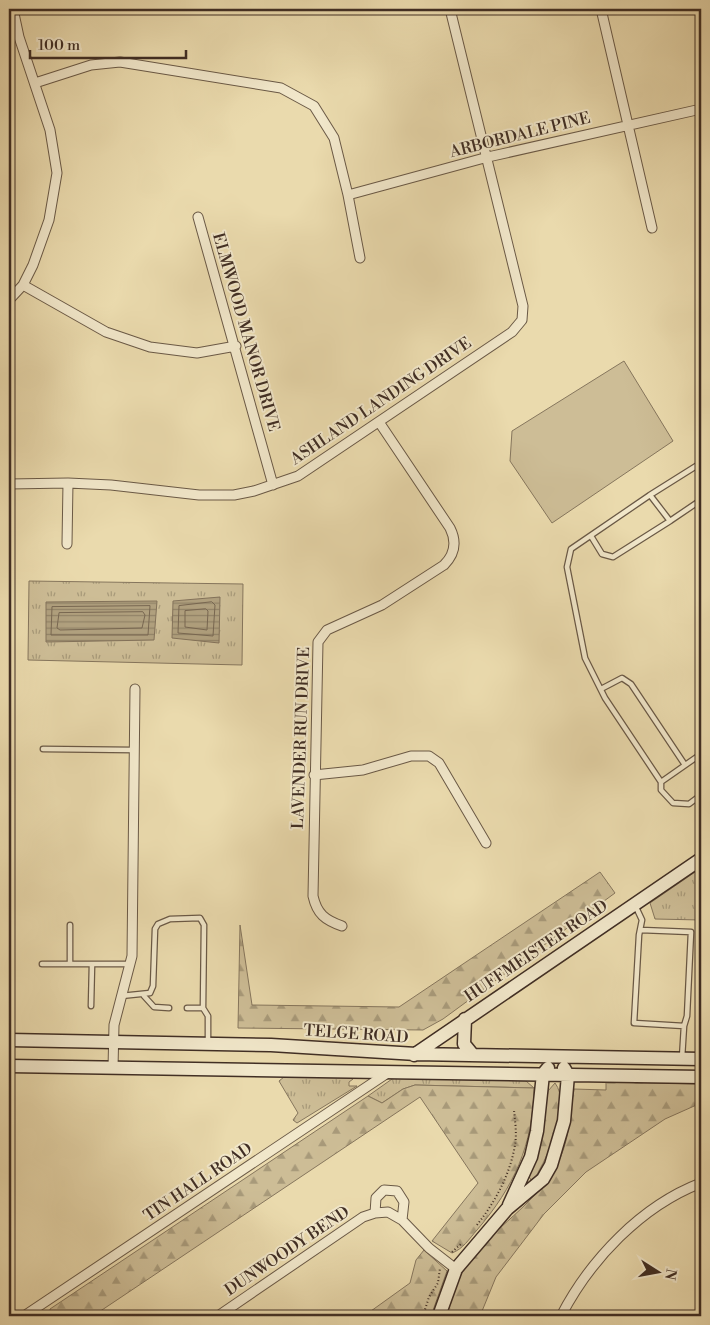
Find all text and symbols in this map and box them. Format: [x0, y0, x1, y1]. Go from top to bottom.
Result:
scale bar [30, 28, 186, 60]
text: 100 m [38, 36, 80, 55]
street label: ARBORDALE PINE [447, 108, 592, 162]
street label: ELMWOOD MANOR DRIVE [208, 230, 284, 434]
street label: ASHLAND LANDING DRIVE [286, 333, 475, 470]
street label: LAVENDER RUN DRIVE [288, 647, 314, 829]
street label: HUFFMEISTER ROAD [461, 896, 611, 1006]
street label: TELGE ROAD [303, 1020, 409, 1048]
street label: TIN HALL ROAD [140, 1138, 256, 1226]
street label: DUNWOODY BEND [221, 1202, 353, 1300]
north arrow [632, 1248, 682, 1298]
text: N [660, 1267, 680, 1281]

